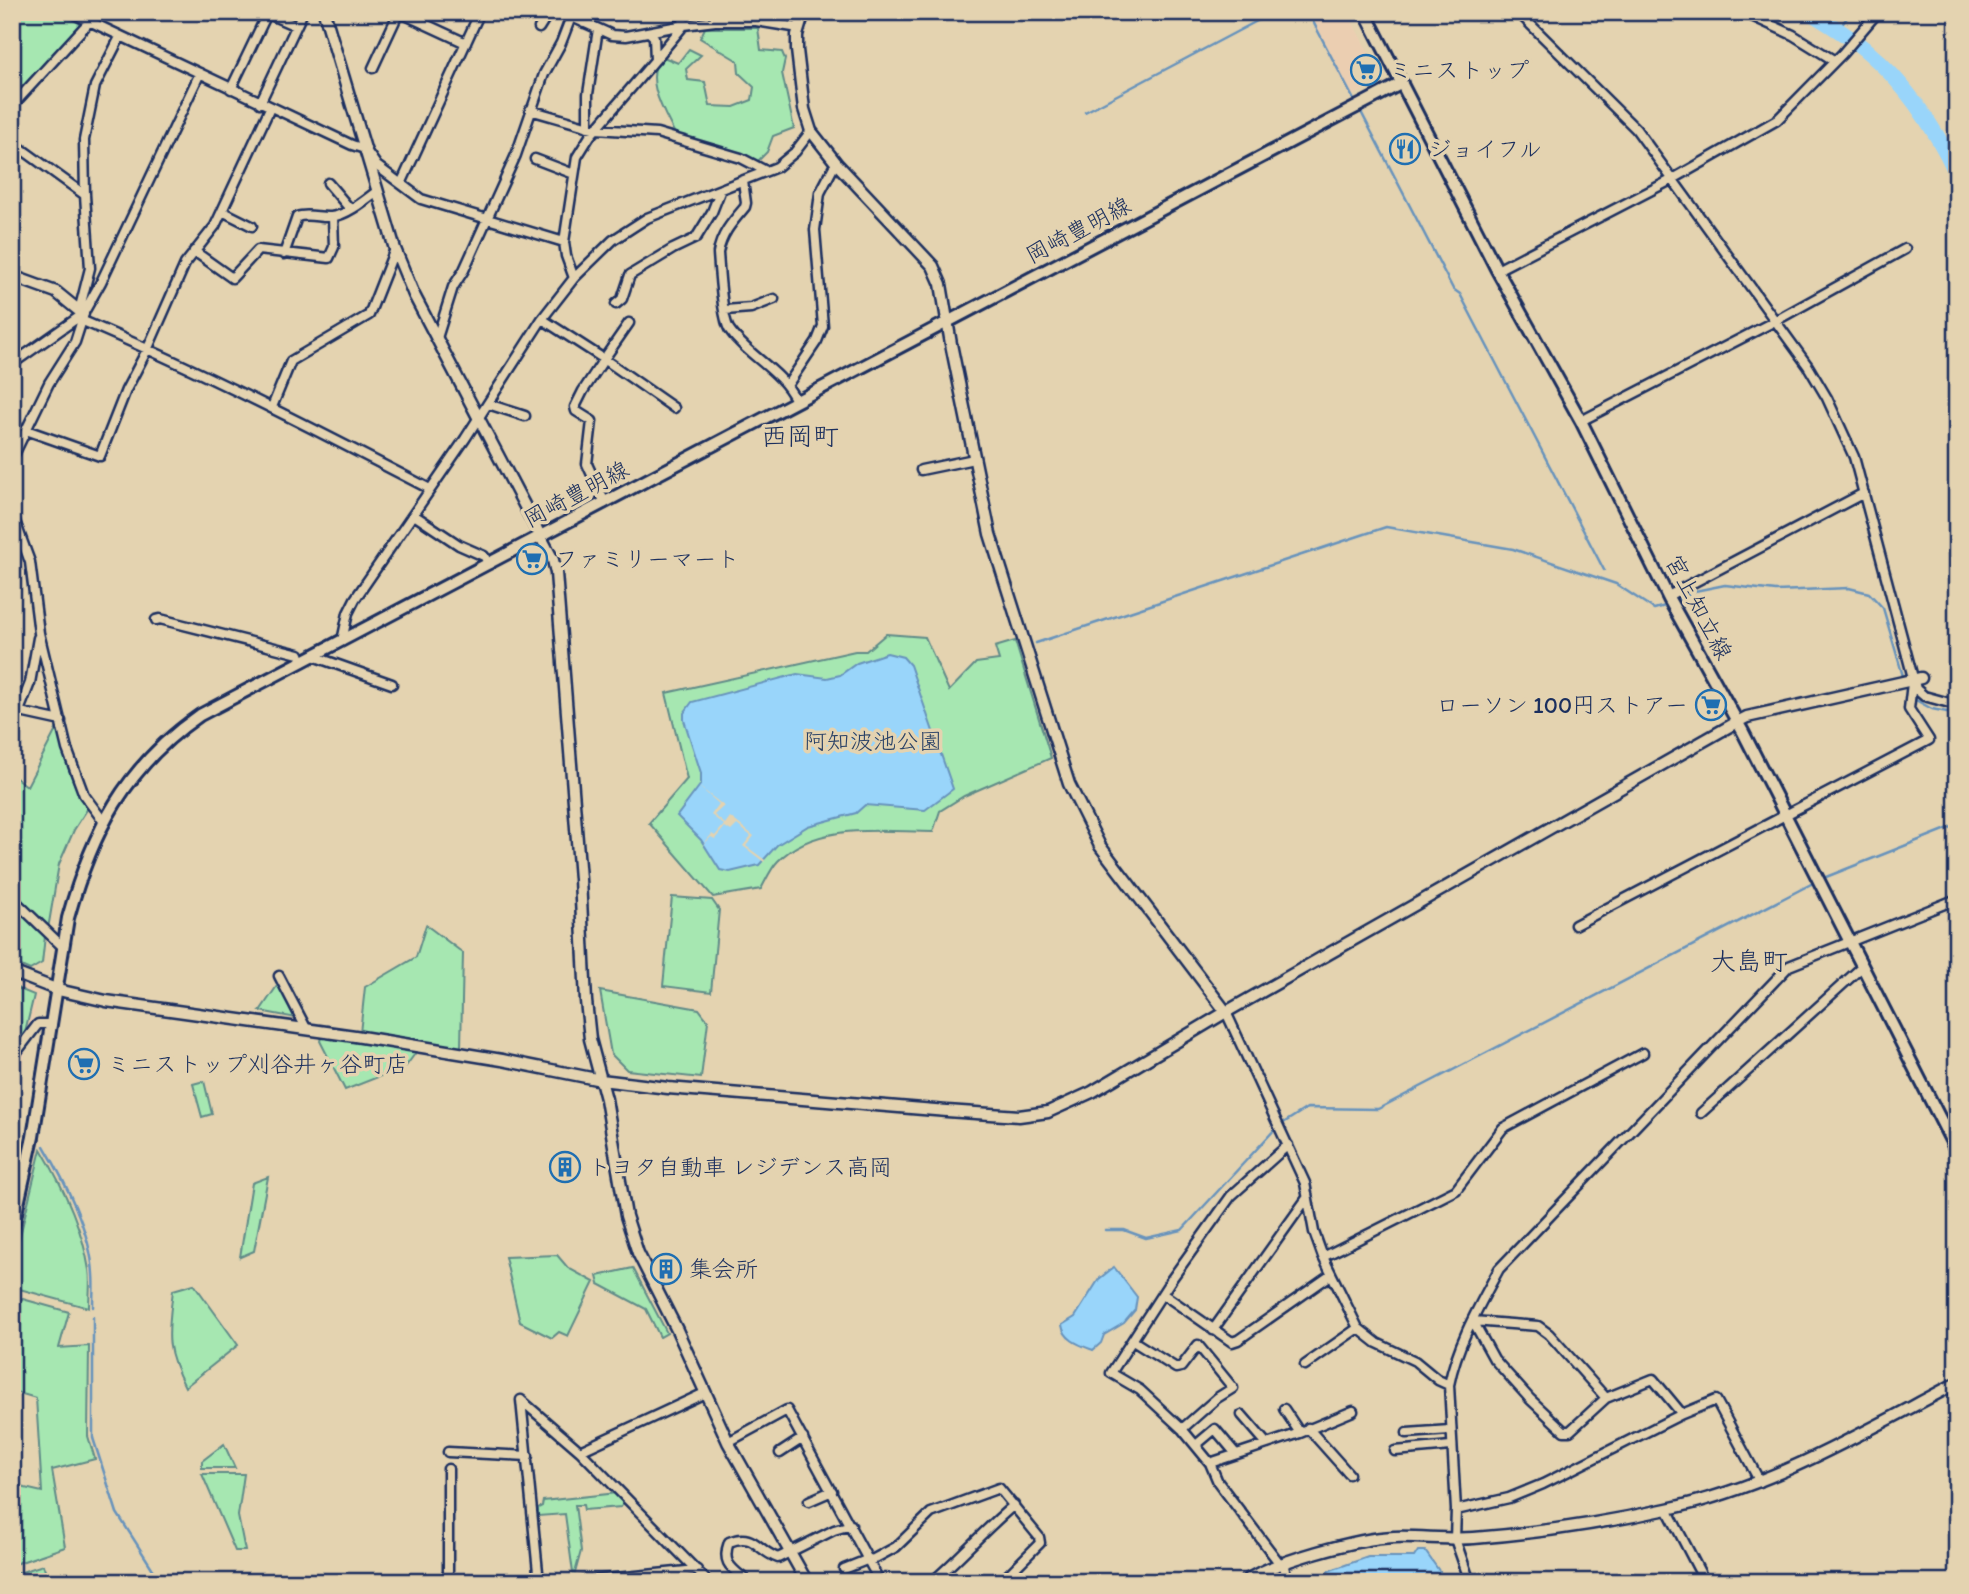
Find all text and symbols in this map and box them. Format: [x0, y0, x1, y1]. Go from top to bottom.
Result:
supermarket icon: ミニストップ [1349, 53, 1383, 87]
place label: ミニストップ [1389, 56, 1529, 84]
restaurant icon: ジョイフル [1388, 132, 1422, 166]
place label: ジョイフル [1428, 135, 1542, 163]
street label: 岡崎豊明線 [1021, 191, 1135, 269]
district label: 西岡町 [761, 420, 839, 452]
street label: 岡崎豊明線 [519, 455, 633, 533]
supermarket icon: ファミリーマート [515, 542, 549, 576]
place label: ファミリーマート [555, 545, 739, 573]
street label: 宮上知立線 [1660, 550, 1738, 664]
supermarket icon: ローソン 100円ストアー [1694, 688, 1728, 722]
place label: ローソン 100円ストアー [1436, 691, 1688, 719]
park label: 阿知波池公園 [804, 727, 942, 755]
district label: 大島町 [1710, 945, 1788, 977]
supermarket icon: ミニストップ刈谷井ヶ谷町店 [67, 1047, 101, 1081]
place label: ミニストップ刈谷井ヶ谷町店 [107, 1050, 408, 1078]
building icon: トヨタ自動車 レジデンス高岡 [548, 1150, 582, 1184]
place label: トヨタ自動車 レジデンス高岡 [588, 1153, 892, 1181]
building icon: 集会所 [649, 1252, 683, 1286]
place label: 集会所 [689, 1255, 758, 1283]

